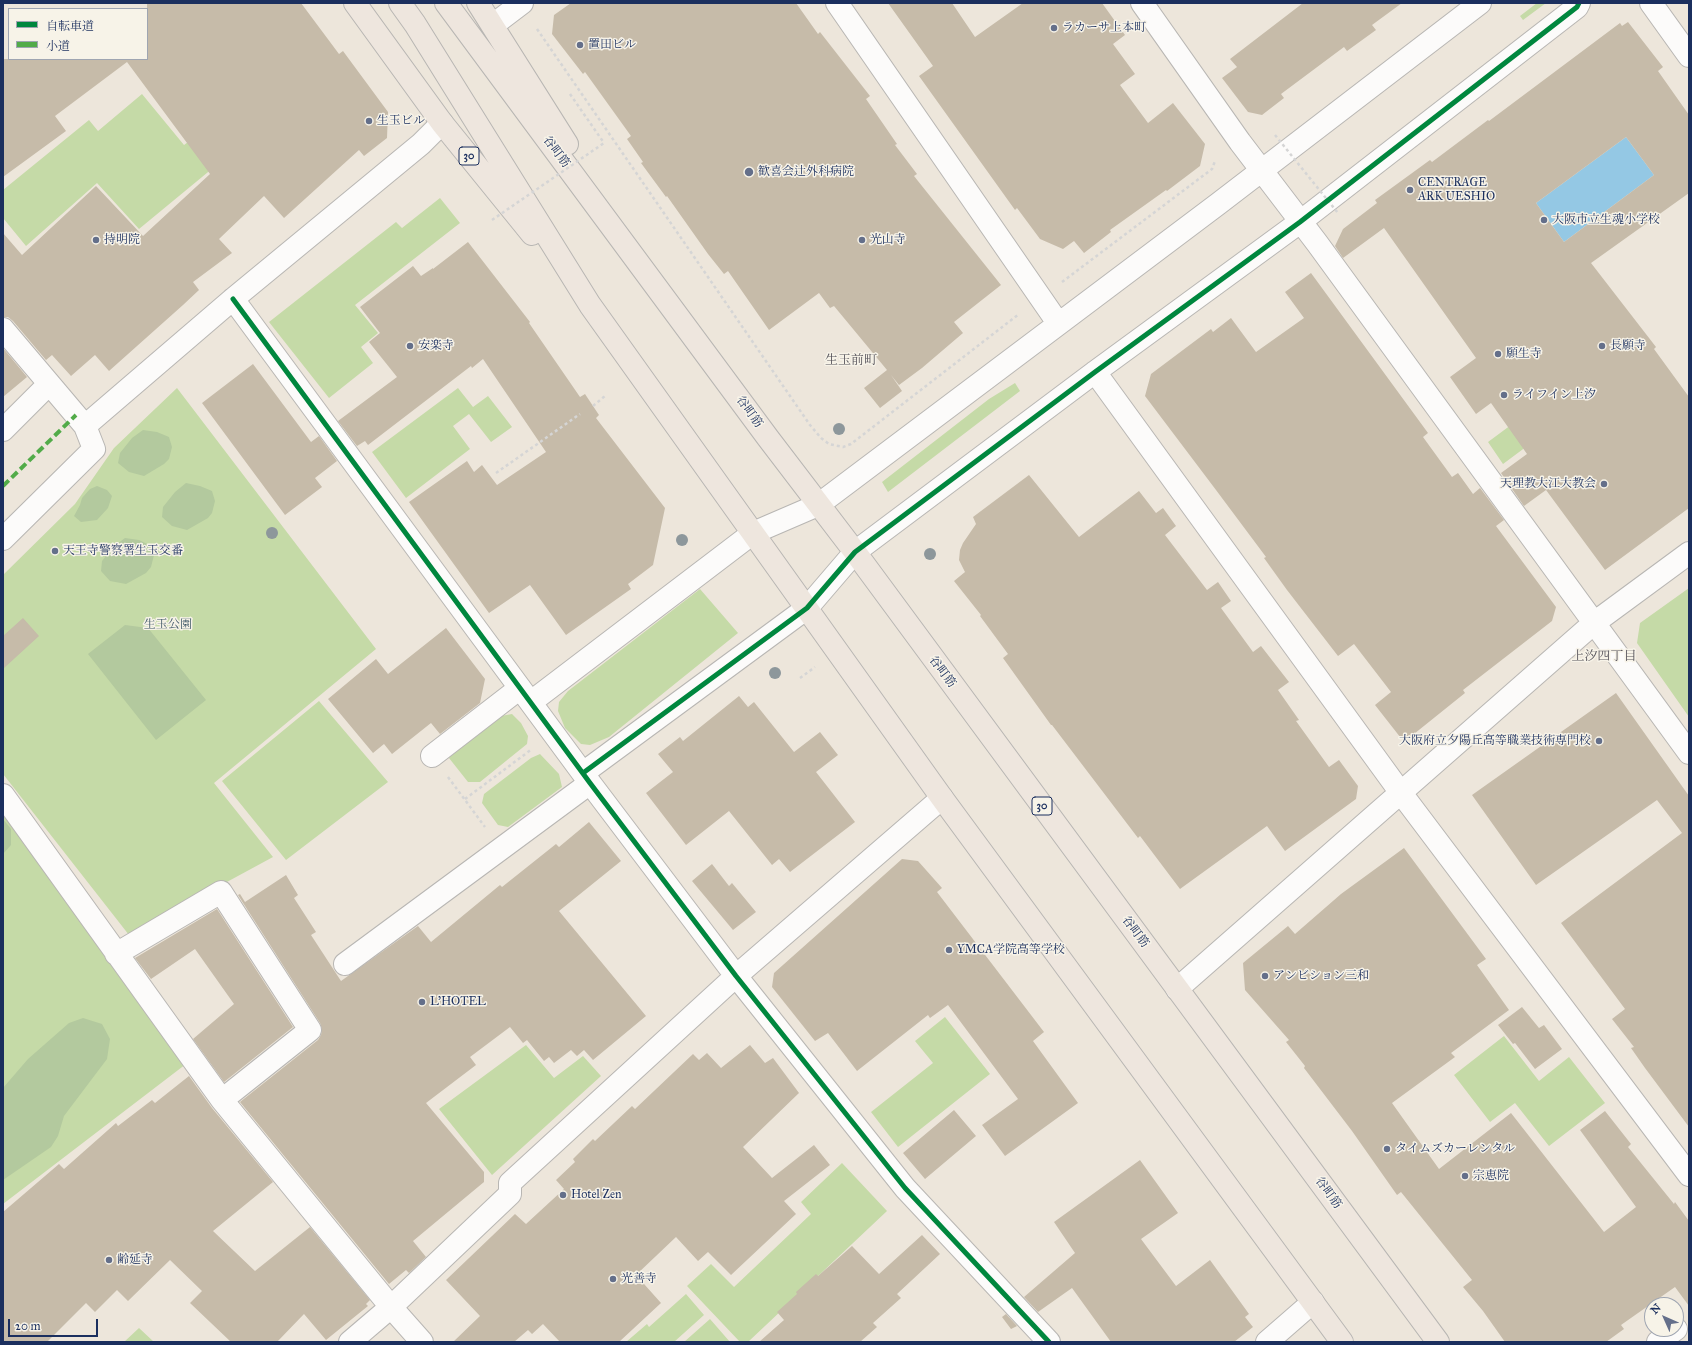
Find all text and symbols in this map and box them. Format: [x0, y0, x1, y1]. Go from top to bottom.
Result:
legend [8, 8, 148, 60]
text: 自転車道 [46, 19, 94, 33]
place label: ラカーサ上本町 [1062, 21, 1146, 35]
marker: ラカーサ上本町 [1049, 23, 1059, 33]
place label: 置田ビル [588, 38, 636, 52]
text: 小道 [46, 39, 70, 53]
marker: 置田ビル [575, 40, 585, 50]
place label: 生玉ビル [377, 114, 425, 128]
marker: 生玉ビル [364, 116, 374, 126]
street label: 谷町筋 [539, 133, 573, 171]
road number: 30 [459, 147, 479, 165]
place label: 歓喜会辻外科病院 [758, 165, 854, 179]
marker: 歓喜会辻外科病院 [743, 166, 755, 178]
place label: CENTRAGE ARK UESHIO [1418, 176, 1495, 204]
marker: CENTRAGE ARK UESHIO [1405, 185, 1415, 195]
place label: 大阪市立生魂小学校 [1552, 213, 1660, 227]
marker: 大阪市立生魂小学校 [1539, 215, 1549, 225]
place label: 持明院 [104, 233, 140, 247]
place label: 光山寺 [870, 233, 906, 247]
marker: 持明院 [91, 235, 101, 245]
marker: 光山寺 [857, 235, 867, 245]
place label: 安楽寺 [418, 339, 454, 353]
place label: 長願寺 [1610, 339, 1646, 353]
marker: 安楽寺 [405, 341, 415, 351]
marker: 長願寺 [1597, 341, 1607, 351]
place label: 願生寺 [1506, 347, 1542, 361]
marker: 願生寺 [1493, 349, 1503, 359]
district label: 生玉前町 [825, 353, 877, 369]
place label: ライフイン上汐 [1512, 388, 1596, 402]
marker: ライフイン上汐 [1499, 390, 1509, 400]
street label: 谷町筋 [733, 393, 765, 431]
place label: 天理教大江大教会 [1500, 477, 1596, 491]
marker: 天理教大江大教会 [1599, 479, 1609, 489]
place label: 天王寺警察署生玉交番 [63, 544, 183, 558]
marker: 天王寺警察署生玉交番 [50, 546, 60, 556]
park label: 生玉公園 [144, 618, 192, 632]
district label: 上汐四丁目 [1572, 649, 1636, 665]
street label: 谷町筋 [925, 653, 959, 691]
place label: 大阪府立夕陽丘高等職業技術専門校 [1399, 734, 1591, 748]
marker: 大阪府立夕陽丘高等職業技術専門校 [1594, 736, 1604, 746]
road number: 30 [1032, 797, 1052, 815]
street label: 谷町筋 [1118, 913, 1152, 951]
place label: YMCA学院高等学校 [957, 943, 1065, 957]
marker: YMCA学院高等学校 [944, 945, 954, 955]
place label: アンビション三和 [1273, 969, 1369, 983]
marker: アンビション三和 [1260, 971, 1270, 981]
place label: L'HOTEL [430, 995, 486, 1009]
marker: L'HOTEL [417, 997, 427, 1007]
place label: タイムズカーレンタル [1395, 1142, 1515, 1156]
marker: タイムズカーレンタル [1382, 1144, 1392, 1154]
place label: 宗恵院 [1473, 1169, 1509, 1183]
marker: 宗恵院 [1460, 1171, 1470, 1181]
street label: 谷町筋 [1312, 1174, 1344, 1212]
place label: Hotel Zen [571, 1188, 621, 1202]
marker: Hotel Zen [558, 1190, 568, 1200]
place label: 齢延寺 [117, 1253, 153, 1267]
marker: 齢延寺 [104, 1255, 114, 1265]
place label: 光善寺 [621, 1272, 657, 1286]
marker: 光善寺 [608, 1274, 618, 1284]
north arrow [1644, 1297, 1684, 1337]
text: N [1648, 1301, 1664, 1317]
scale bar [10, 1311, 100, 1337]
text: 20 m [15, 1319, 41, 1333]

